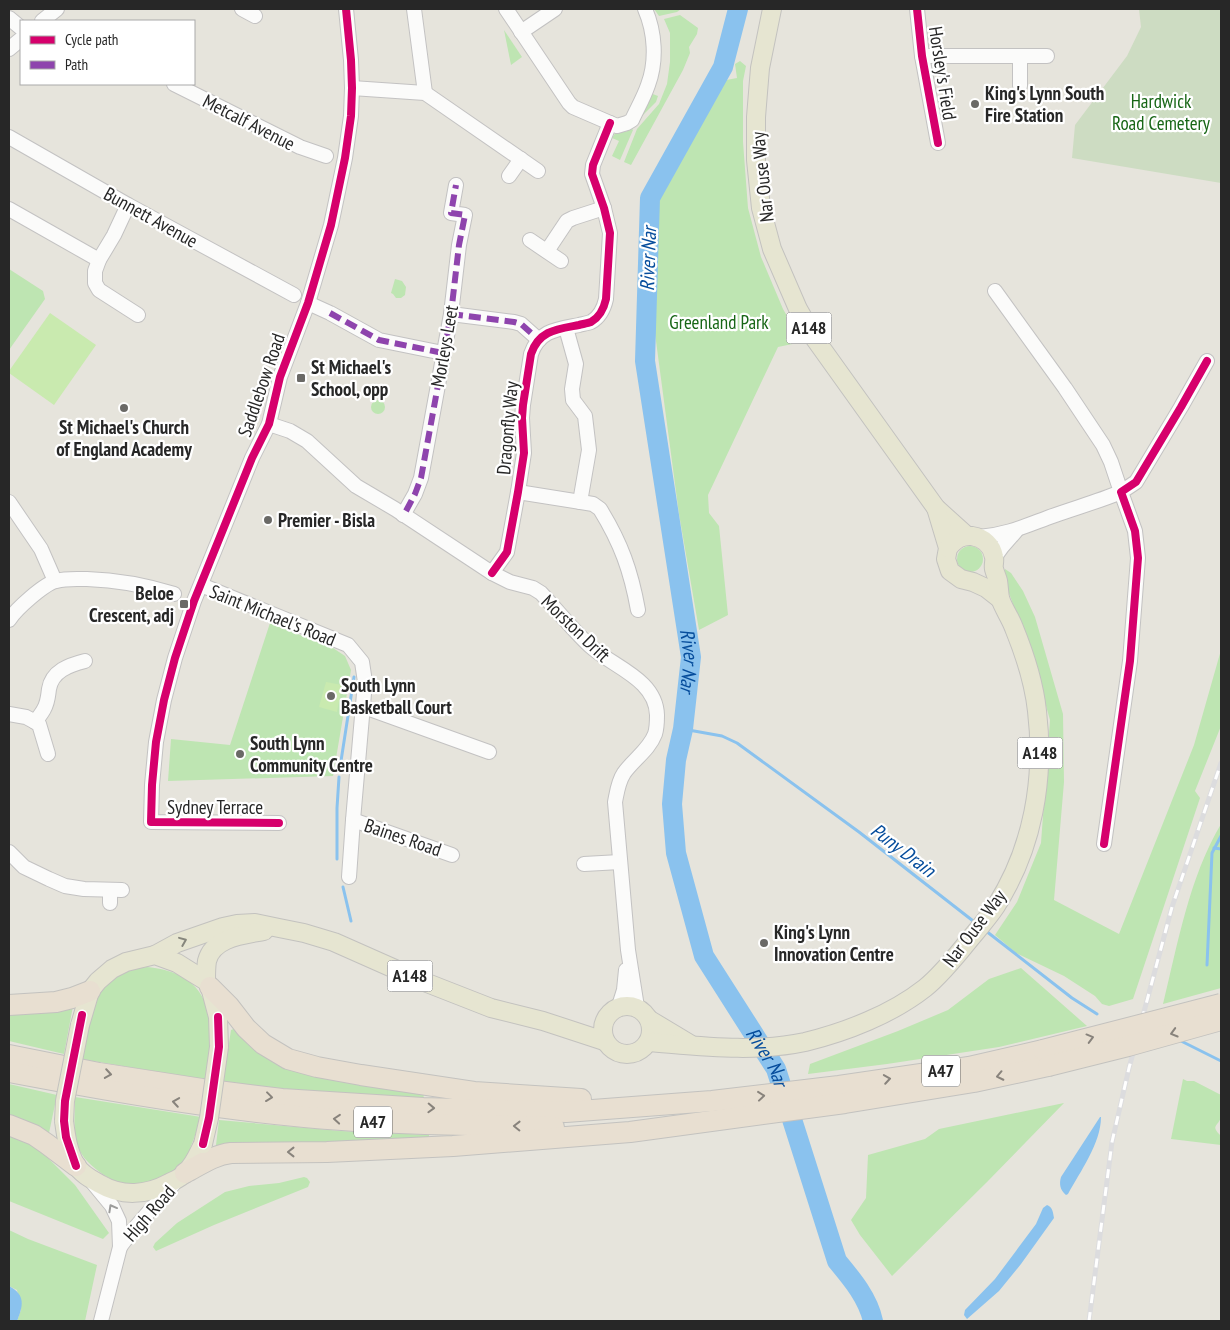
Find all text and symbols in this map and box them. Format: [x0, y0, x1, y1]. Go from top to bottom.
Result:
legend [20, 20, 195, 85]
street label: Horsley's Field [924, 24, 962, 122]
text: Cycle path [65, 30, 118, 49]
text: Path [65, 55, 88, 74]
place label: King's Lynn South Fire Station [985, 81, 1104, 127]
street label: Metcalf Avenue [199, 89, 299, 156]
park label: Hardwick Road Cemetery [1112, 89, 1211, 135]
marker: King's Lynn South Fire Station [969, 98, 981, 110]
street label: Nar Ouse Way [745, 130, 779, 223]
street label: Bunnett Avenue [100, 181, 202, 253]
water label: River Nar [634, 224, 662, 291]
street label: Morleys Leet [425, 302, 463, 389]
park label: Greenland Park [669, 310, 769, 334]
road number: A148 [786, 312, 832, 343]
street label: Saddlebow Road [232, 330, 290, 440]
place label: St Michael's School, opp [311, 355, 391, 401]
marker: St Michael's School, opp [295, 372, 307, 384]
street label: Dragonfly Way [491, 379, 523, 476]
marker: St Michael's Church of England Academy [118, 402, 130, 414]
place label: St Michael's Church of England Academy [56, 415, 192, 461]
place label: Premier - Bisla [278, 508, 375, 532]
marker: Premier - Bisla [262, 514, 274, 526]
street label: Saint Michael's Road [206, 579, 340, 651]
place label: Beloe Crescent, adj [89, 581, 174, 627]
street label: Morston Drift [536, 589, 616, 667]
marker: Beloe Crescent, adj [178, 598, 190, 610]
water label: River Nar [674, 627, 704, 696]
place label: South Lynn Basketball Court [341, 673, 452, 719]
marker: South Lynn Basketball Court [325, 690, 337, 702]
place label: South Lynn Community Centre [250, 731, 373, 777]
road number: A148 [1018, 738, 1062, 768]
marker: South Lynn Community Centre [234, 748, 246, 760]
street label: Sydney Terrace [167, 795, 263, 819]
street label: Baines Road [361, 813, 445, 861]
water label: Puny Drain [866, 817, 941, 883]
street label: Nar Ouse Way [937, 884, 1011, 971]
place label: King's Lynn Innovation Centre [774, 920, 894, 966]
one-way arrow [178, 937, 187, 947]
marker: King's Lynn Innovation Centre [758, 937, 770, 949]
road number: A148 [388, 960, 432, 991]
water label: River Nar [740, 1023, 794, 1092]
one-way arrow [1171, 1027, 1179, 1037]
one-way arrow [1086, 1033, 1095, 1044]
road number: A47 [922, 1056, 960, 1086]
one-way arrow [104, 1069, 113, 1079]
one-way arrow [996, 1070, 1004, 1081]
one-way arrow [883, 1074, 891, 1085]
one-way arrow [265, 1091, 273, 1102]
one-way arrow [757, 1091, 765, 1102]
one-way arrow [171, 1097, 180, 1107]
one-way arrow [428, 1103, 435, 1113]
road number: A47 [354, 1106, 392, 1138]
one-way arrow [333, 1114, 341, 1125]
one-way arrow [513, 1121, 520, 1131]
one-way arrow [287, 1147, 294, 1157]
street label: High Road [118, 1180, 180, 1246]
one-way arrow [108, 1205, 118, 1214]

